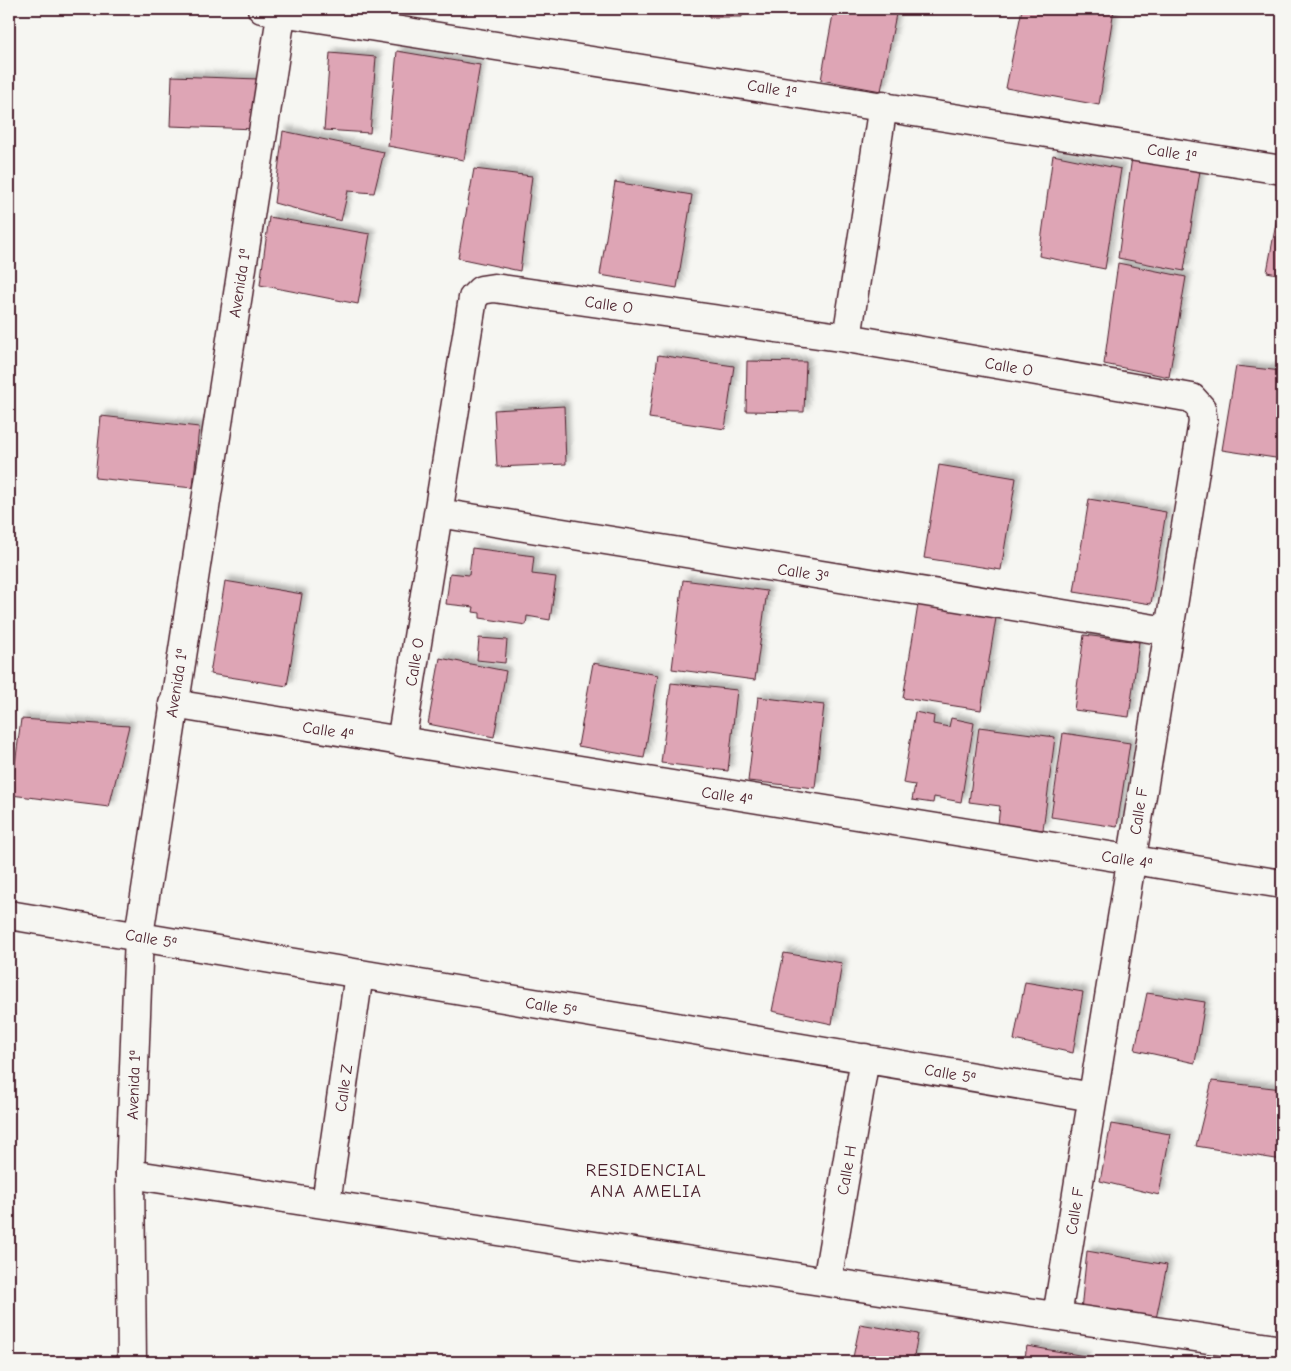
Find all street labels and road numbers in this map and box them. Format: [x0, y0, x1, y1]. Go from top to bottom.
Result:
street label: Calle 1ª [746, 76, 798, 102]
street label: Calle 1ª [1146, 140, 1198, 166]
street label: Avenida 1ª [226, 247, 254, 319]
street label: Calle O [583, 293, 634, 317]
street label: Calle O [983, 354, 1034, 380]
street label: Calle 3ª [776, 560, 830, 586]
street label: Calle O [402, 637, 428, 688]
street label: Avenida 1ª [163, 647, 191, 719]
street label: Calle 4ª [301, 718, 355, 744]
street label: Calle 4ª [700, 783, 754, 809]
street label: Calle F [1126, 785, 1152, 836]
street label: Calle 4ª [1100, 847, 1154, 873]
street label: Calle 5ª [124, 926, 178, 952]
street label: Calle 5ª [524, 994, 578, 1020]
street label: Avenida 1ª [124, 1050, 144, 1120]
street label: Calle 5ª [923, 1061, 977, 1087]
street label: Calle Z [332, 1063, 356, 1113]
street label: Calle H [834, 1144, 860, 1196]
street label: Calle F [1062, 1185, 1088, 1236]

